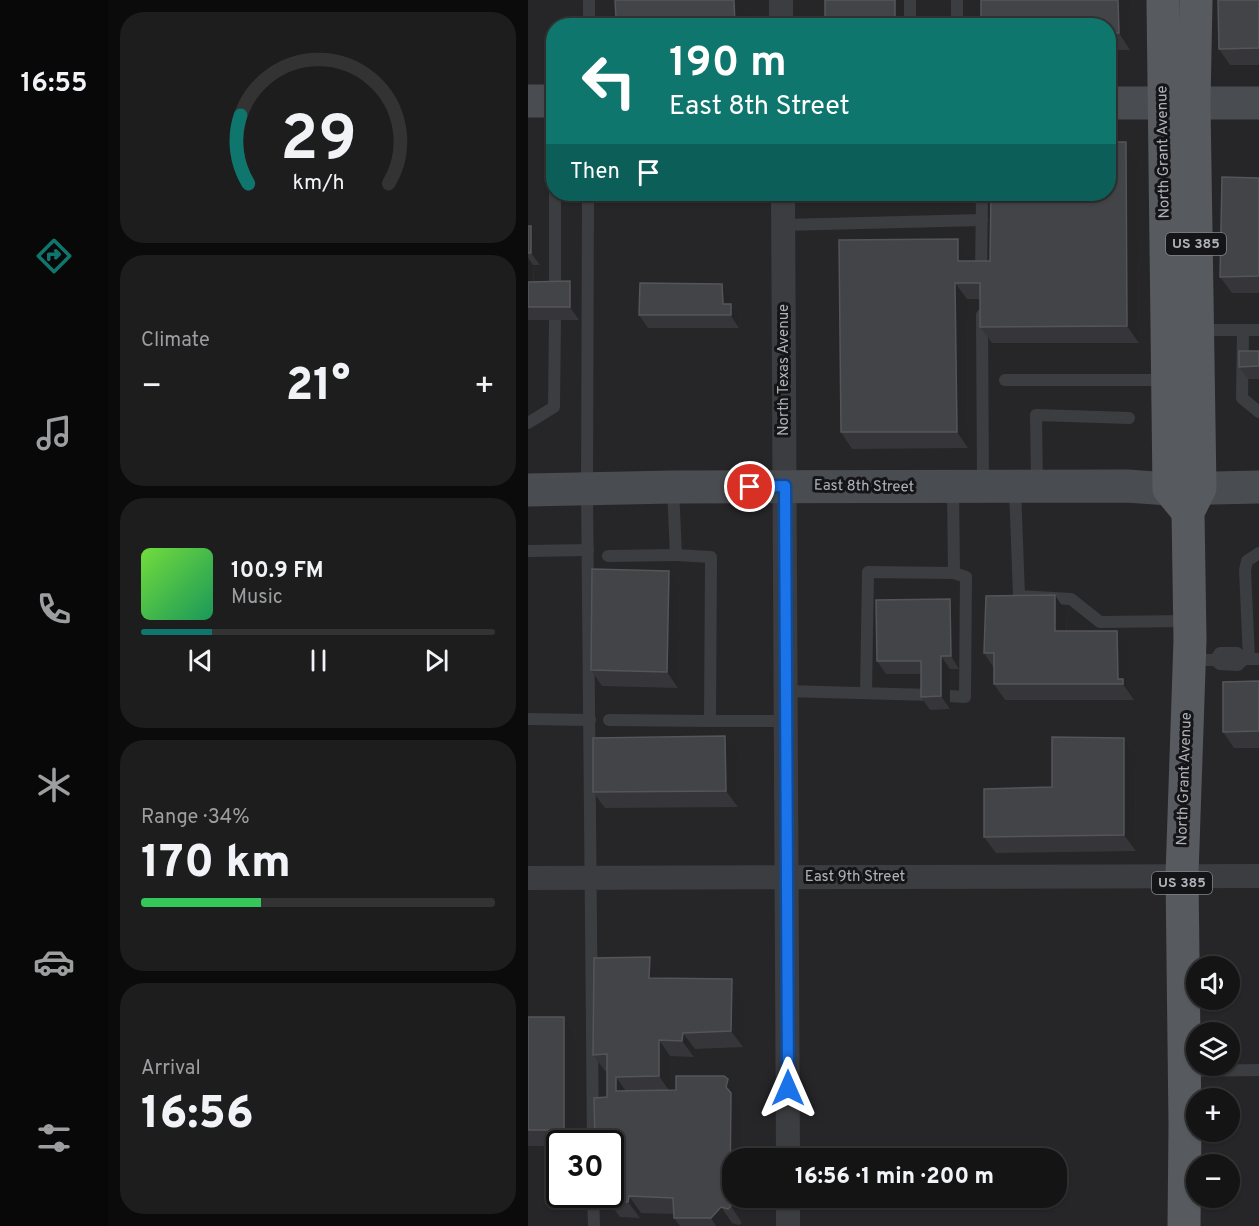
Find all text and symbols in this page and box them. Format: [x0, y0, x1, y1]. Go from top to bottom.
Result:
text: 190 m [669, 38, 787, 91]
icon: left [570, 42, 648, 120]
text: 16:55 [21, 67, 87, 101]
street label: North Grant Avenue [1153, 85, 1175, 219]
text: East 8th Street [669, 90, 850, 124]
text: 29 [280, 104, 356, 183]
icon: arrive [632, 156, 665, 189]
text: Then [570, 159, 620, 186]
text: km/h [292, 171, 344, 198]
road number: US 385 [1166, 233, 1226, 255]
icon: directions [33, 235, 75, 277]
street label: North Texas Avenue [775, 304, 794, 436]
text: Climate [141, 328, 210, 354]
text: 21° [286, 359, 350, 416]
text: − [141, 367, 162, 409]
text: + [474, 367, 495, 409]
icon: music [33, 412, 75, 454]
pin [724, 461, 775, 512]
icon: arrive [733, 470, 766, 503]
street label: East 8th Street [814, 477, 914, 497]
text: 100.9 FM [231, 558, 324, 585]
text: Music [231, 585, 283, 611]
icon: phone [33, 588, 75, 630]
icon: previous [184, 644, 217, 677]
icon: pause [302, 644, 335, 677]
icon: next [420, 644, 453, 677]
street label: North Grant Avenue [1173, 712, 1197, 846]
icon: climate [33, 764, 75, 806]
text: Range · 34% [141, 805, 250, 831]
text: 170 km [141, 836, 291, 893]
street label: East 9th Street [805, 868, 905, 887]
road number: US 385 [1152, 872, 1212, 894]
icon: car [33, 941, 75, 983]
map controls [1186, 956, 1240, 1208]
button: sound [1186, 956, 1240, 1010]
button: layers [1186, 1022, 1240, 1076]
text: Arrival [141, 1056, 201, 1082]
position arrow [756, 1056, 820, 1120]
text: 16:56 [141, 1087, 254, 1144]
button: + [1186, 1088, 1240, 1142]
icon: filters [33, 1117, 75, 1159]
speed limit sign: 30 [546, 1130, 624, 1208]
button: − [1186, 1154, 1240, 1208]
text: 16:56 · 1 min · 200 m [795, 1164, 994, 1191]

